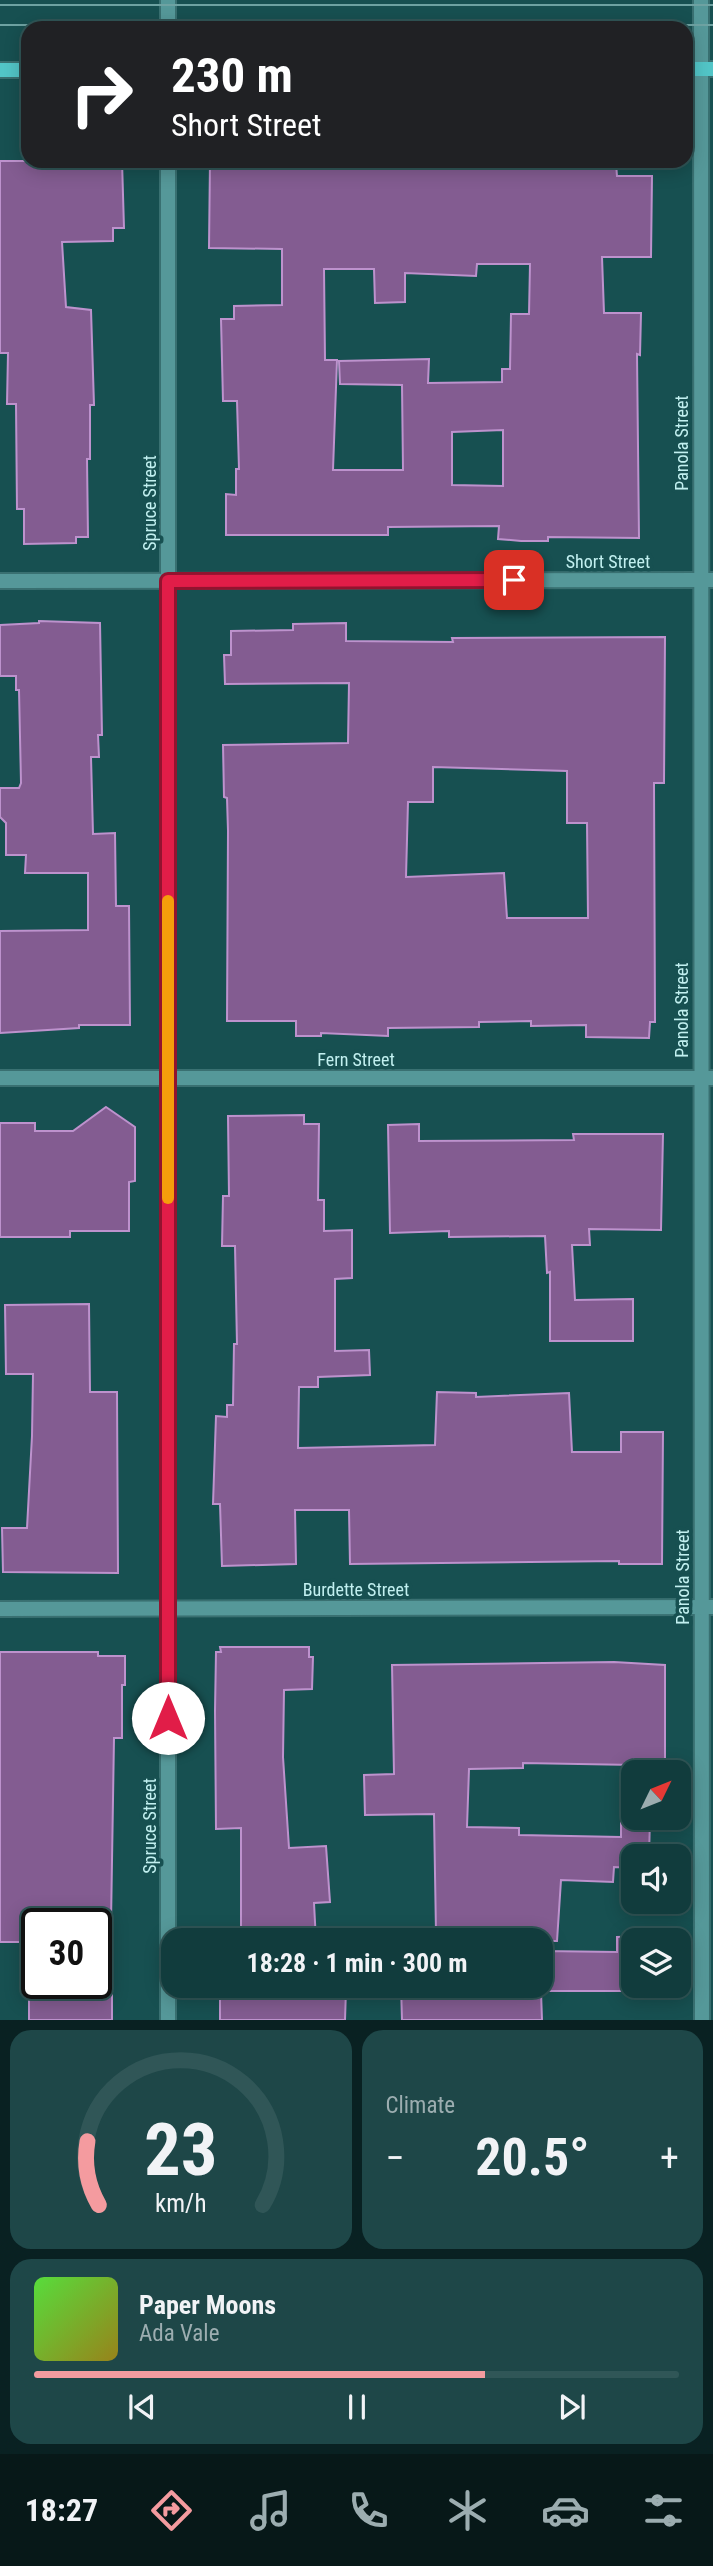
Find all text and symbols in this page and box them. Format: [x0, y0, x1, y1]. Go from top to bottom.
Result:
text: 230 m [171, 47, 293, 104]
icon: right [56, 49, 147, 140]
text: Short Street [171, 106, 321, 144]
street label: Panola Street [671, 395, 692, 491]
street label: Spruce Street [139, 455, 160, 551]
pin [484, 550, 544, 610]
street label: Short Street [566, 551, 650, 572]
icon: arrive [495, 561, 533, 599]
street label: Panola Street [671, 962, 692, 1058]
street label: Fern Street [317, 1049, 395, 1070]
street label: Panola Street [672, 1529, 693, 1625]
street label: Burdette Street [303, 1579, 409, 1600]
position arrow [131, 1681, 205, 1755]
north arrow [621, 1760, 691, 1830]
map controls [621, 1760, 691, 1998]
street label: Spruce Street [139, 1778, 160, 1874]
button: sound [621, 1844, 691, 1914]
speed limit sign: 30 [21, 1908, 112, 1999]
button: layers [621, 1928, 691, 1998]
text: 18:28 · 1 min · 300 m [247, 1948, 467, 1978]
text: Climate [386, 2092, 455, 2119]
text: 23 [144, 2108, 218, 2194]
text: 20.5° [475, 2127, 589, 2188]
text: − [386, 2136, 405, 2180]
text: + [660, 2136, 679, 2180]
text: km/h [155, 2189, 206, 2218]
text: Paper Moons [139, 2290, 276, 2320]
text: Ada Vale [139, 2320, 219, 2347]
icon: previous [123, 2388, 161, 2426]
icon: pause [338, 2388, 376, 2426]
icon: next [553, 2388, 591, 2426]
icon: directions [147, 2486, 196, 2535]
icon: music [246, 2486, 295, 2535]
icon: phone [344, 2486, 393, 2535]
icon: climate [443, 2486, 492, 2535]
icon: car [541, 2486, 590, 2535]
icon: filters [639, 2486, 688, 2535]
text: 18:27 [25, 2491, 98, 2529]

